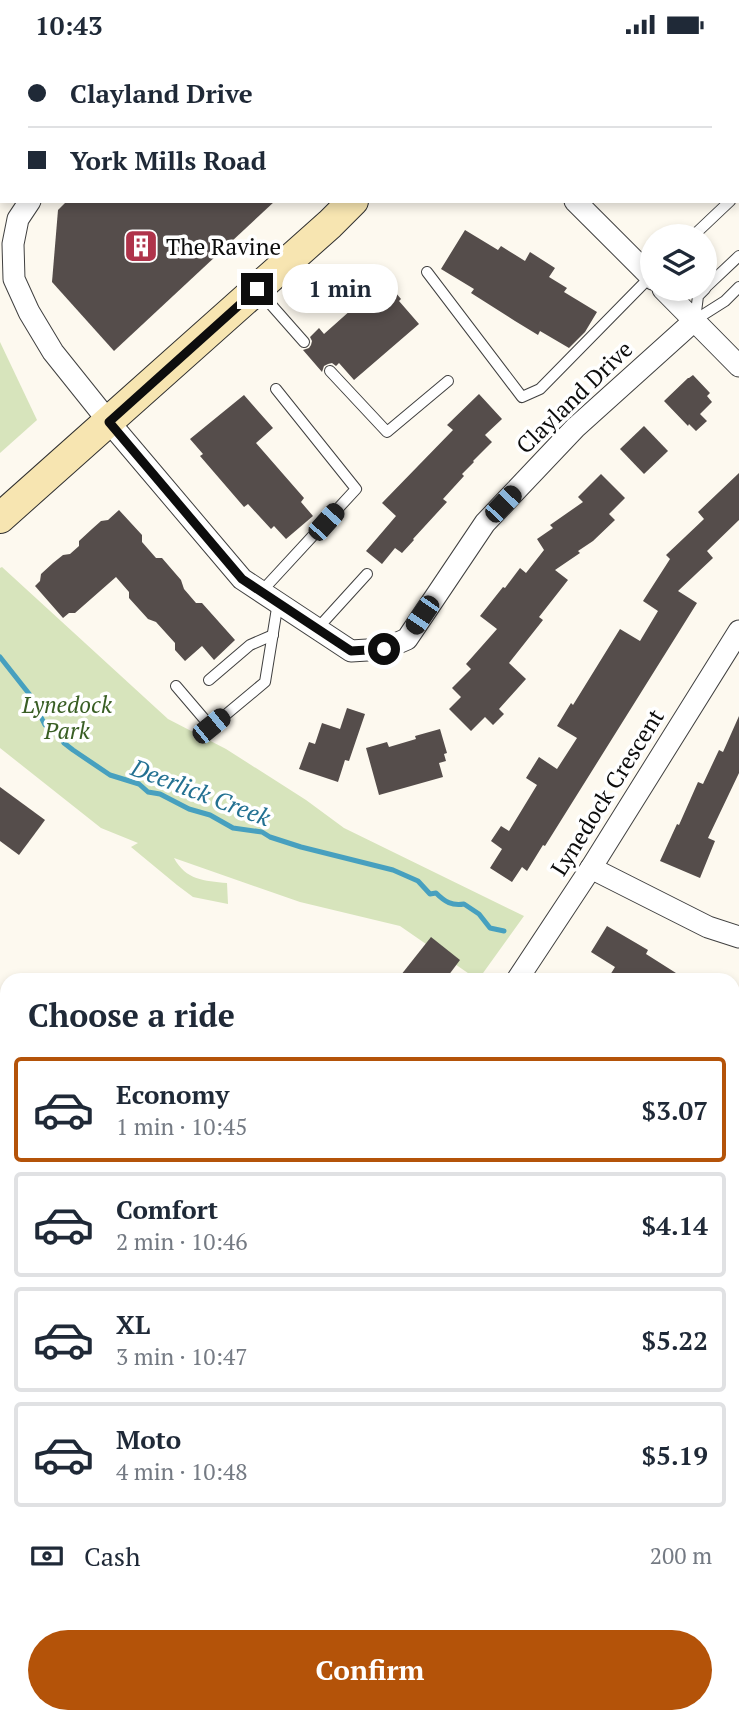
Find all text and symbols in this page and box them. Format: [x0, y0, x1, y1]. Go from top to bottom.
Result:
text: 10:43 [35, 8, 103, 42]
text: Clayland Drive [70, 76, 253, 110]
text: York Mills Road [70, 143, 266, 177]
map controls [640, 224, 717, 301]
button: layers [640, 224, 717, 301]
building icon: The Ravine [122, 227, 160, 265]
place label: The Ravine [166, 231, 281, 262]
callout: 1 min [282, 265, 397, 313]
route end [241, 273, 273, 305]
text: 1 min [309, 273, 371, 304]
street label: Clayland Drive [509, 334, 639, 460]
car [481, 482, 526, 526]
car [305, 499, 348, 545]
car [402, 592, 443, 638]
route start [368, 633, 400, 665]
park label: Lynedock Park [21, 689, 113, 746]
street label: Lynedock Crescent [543, 702, 671, 881]
car [189, 705, 234, 747]
water label: Deerlick Creek [126, 750, 276, 833]
text: Choose a ride [28, 994, 235, 1036]
text: Economy [116, 1077, 229, 1111]
icon: car [32, 1078, 95, 1141]
text: $3.07 [642, 1093, 708, 1127]
text: 1 min · 10:45 [116, 1111, 248, 1142]
text: Comfort [116, 1192, 218, 1226]
icon: car [32, 1193, 95, 1256]
text: $4.14 [642, 1208, 708, 1242]
text: 2 min · 10:46 [116, 1226, 248, 1257]
text: XL [116, 1307, 150, 1341]
icon: car [32, 1308, 95, 1371]
text: $5.22 [642, 1323, 708, 1357]
text: 3 min · 10:47 [116, 1341, 248, 1372]
text: Moto [116, 1422, 181, 1456]
icon: car [32, 1423, 95, 1486]
text: $5.19 [642, 1438, 708, 1472]
text: 4 min · 10:48 [116, 1456, 248, 1487]
icon: cash [28, 1537, 66, 1575]
text: Cash [84, 1539, 140, 1573]
text: 200 m [650, 1540, 712, 1571]
button: Confirm [28, 1630, 712, 1710]

